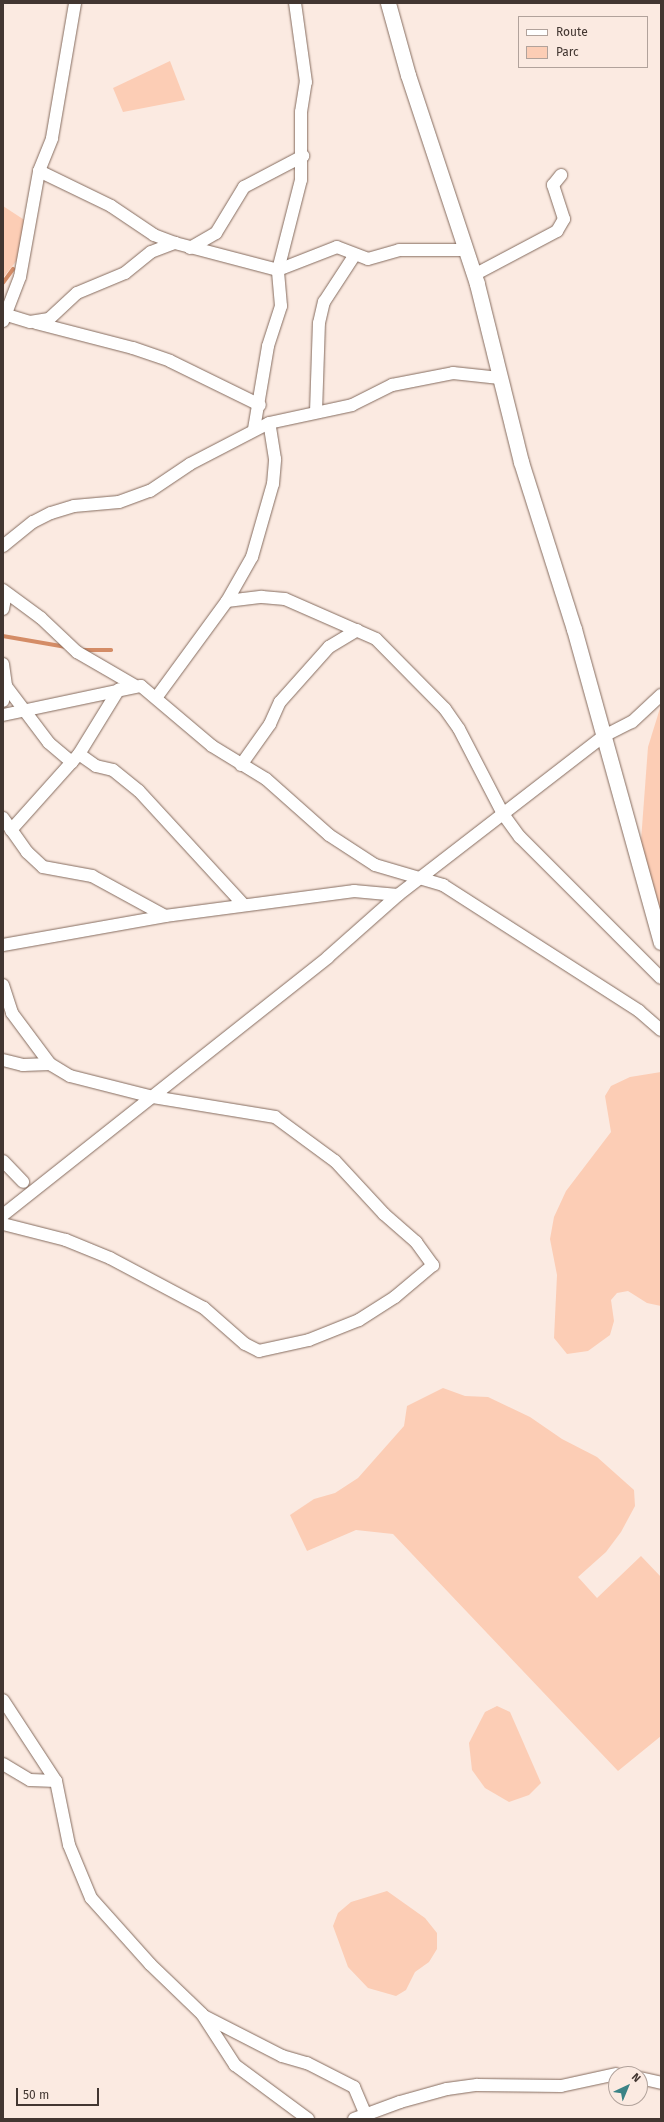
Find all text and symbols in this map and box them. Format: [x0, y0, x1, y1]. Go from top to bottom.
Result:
legend [518, 16, 648, 68]
text: Route [556, 25, 588, 39]
text: Parc [556, 45, 579, 59]
north arrow [608, 2066, 648, 2106]
text: N [629, 2071, 643, 2085]
scale bar [18, 2080, 101, 2106]
text: 50 m [23, 2088, 49, 2102]

